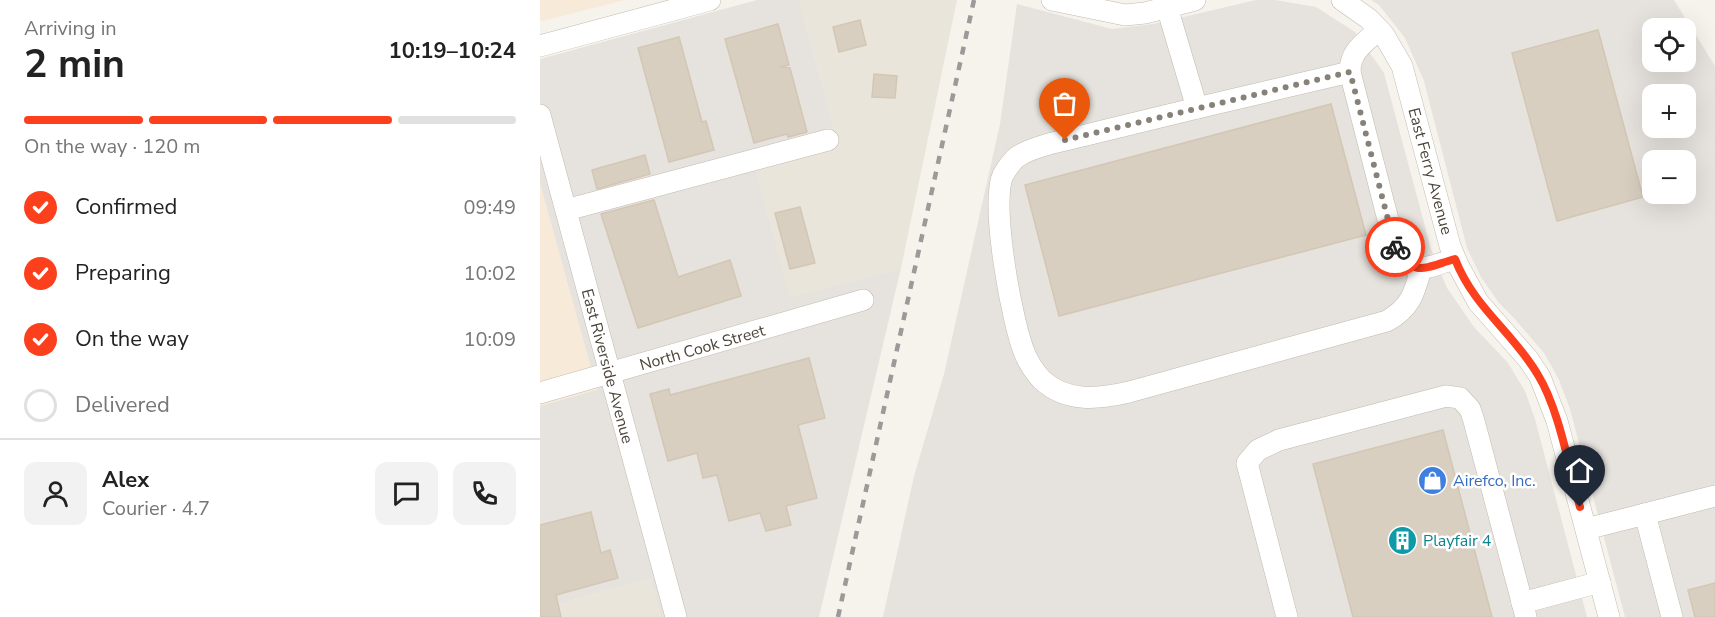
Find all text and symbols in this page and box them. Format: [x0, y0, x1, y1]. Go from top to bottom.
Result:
text: Arriving in [24, 15, 117, 42]
map controls [1642, 18, 1696, 204]
button: locate [1642, 18, 1696, 72]
text: 10:19–10:24 [388, 36, 516, 66]
text: 2 min [24, 38, 125, 91]
pin [1039, 78, 1090, 140]
button: + [1642, 84, 1696, 138]
icon: bag [1048, 87, 1081, 120]
street label: East Ferry Avenue [1402, 105, 1458, 237]
text: On the way · 120 m [24, 133, 200, 160]
button: − [1642, 150, 1696, 204]
icon: check [24, 191, 57, 224]
text: Confirmed [75, 192, 177, 222]
text: 09:49 [463, 194, 516, 221]
courier [1365, 217, 1425, 277]
icon: bike [1379, 231, 1412, 264]
icon: check [24, 257, 57, 290]
text: Preparing [75, 258, 171, 288]
text: 10:02 [463, 260, 516, 287]
street label: East Riverside Avenue [576, 286, 638, 446]
street label: North Cook Street [637, 319, 768, 376]
icon: check [24, 323, 57, 356]
text: On the way [75, 324, 189, 354]
text: 10:09 [463, 326, 516, 353]
text: Delivered [75, 390, 170, 420]
pin [1554, 445, 1605, 507]
icon: home [1563, 454, 1596, 487]
button: person [24, 462, 87, 525]
button: chat [375, 462, 438, 525]
button: phone [453, 462, 516, 525]
shop icon: Airefco, Inc. [1416, 464, 1448, 496]
text: Alex [102, 465, 149, 495]
place label: Airefco, Inc. [1453, 470, 1536, 492]
text: Courier · 4.7 [102, 495, 210, 522]
building icon: Playfair 4 [1386, 524, 1418, 556]
place label: Playfair 4 [1423, 530, 1492, 552]

